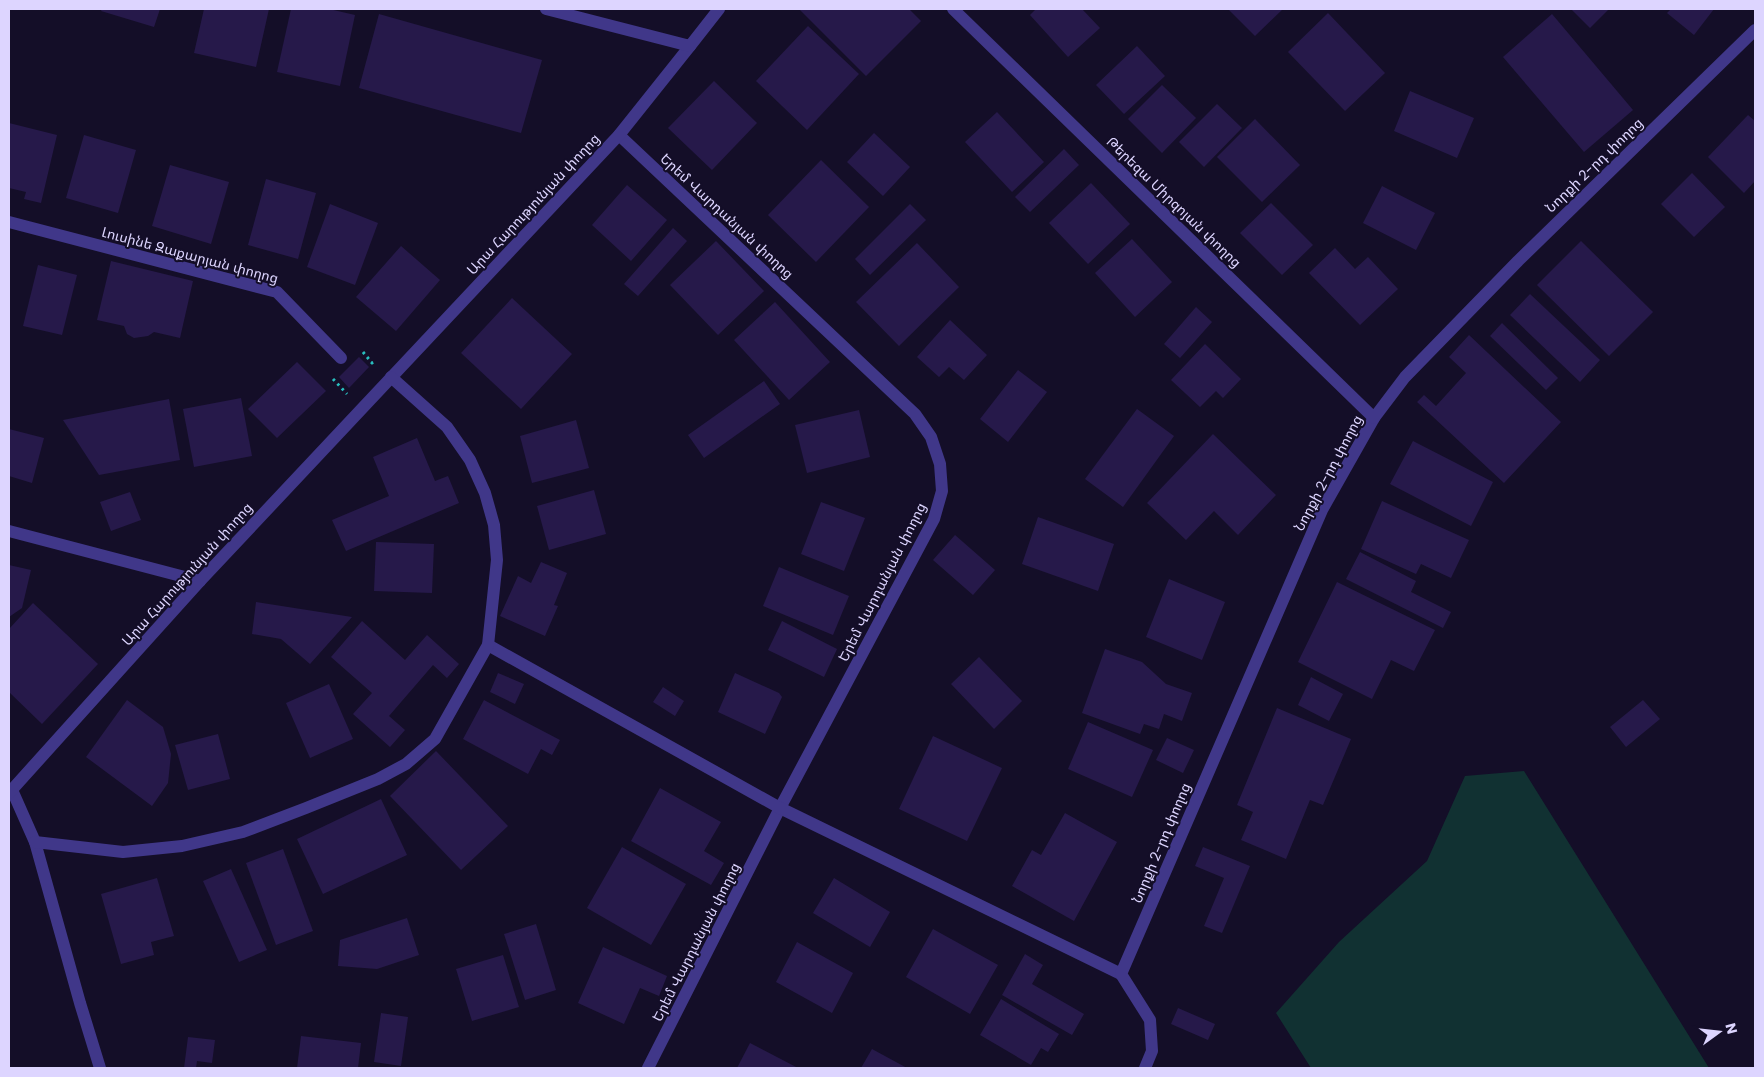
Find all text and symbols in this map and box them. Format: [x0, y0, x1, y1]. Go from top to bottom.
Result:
street label: Նորքի 2-րդ փողոց [1541, 113, 1647, 217]
street label: Արա Հարությունյան փողոց [462, 129, 604, 279]
street label: Թերեզա Միրզոյան փողոց [1102, 132, 1246, 272]
street label: Երեմ Վարդանյան փողոց [656, 149, 798, 283]
street label: Լուսինե Զաքարյան փողոց [99, 222, 281, 288]
street label: Նորքի 2-րդ փողոց [1289, 411, 1367, 535]
street label: Արա Հարությունյան փողոց [117, 498, 257, 650]
street label: Երեմ Վարդանյան փողոց [833, 499, 931, 665]
street label: Նորքի 2-րդ փողոց [1127, 780, 1195, 906]
street label: Երեմ Վարդանյան փողոց [647, 859, 745, 1025]
north arrow [1694, 1007, 1744, 1057]
text: N [1721, 1021, 1743, 1036]

